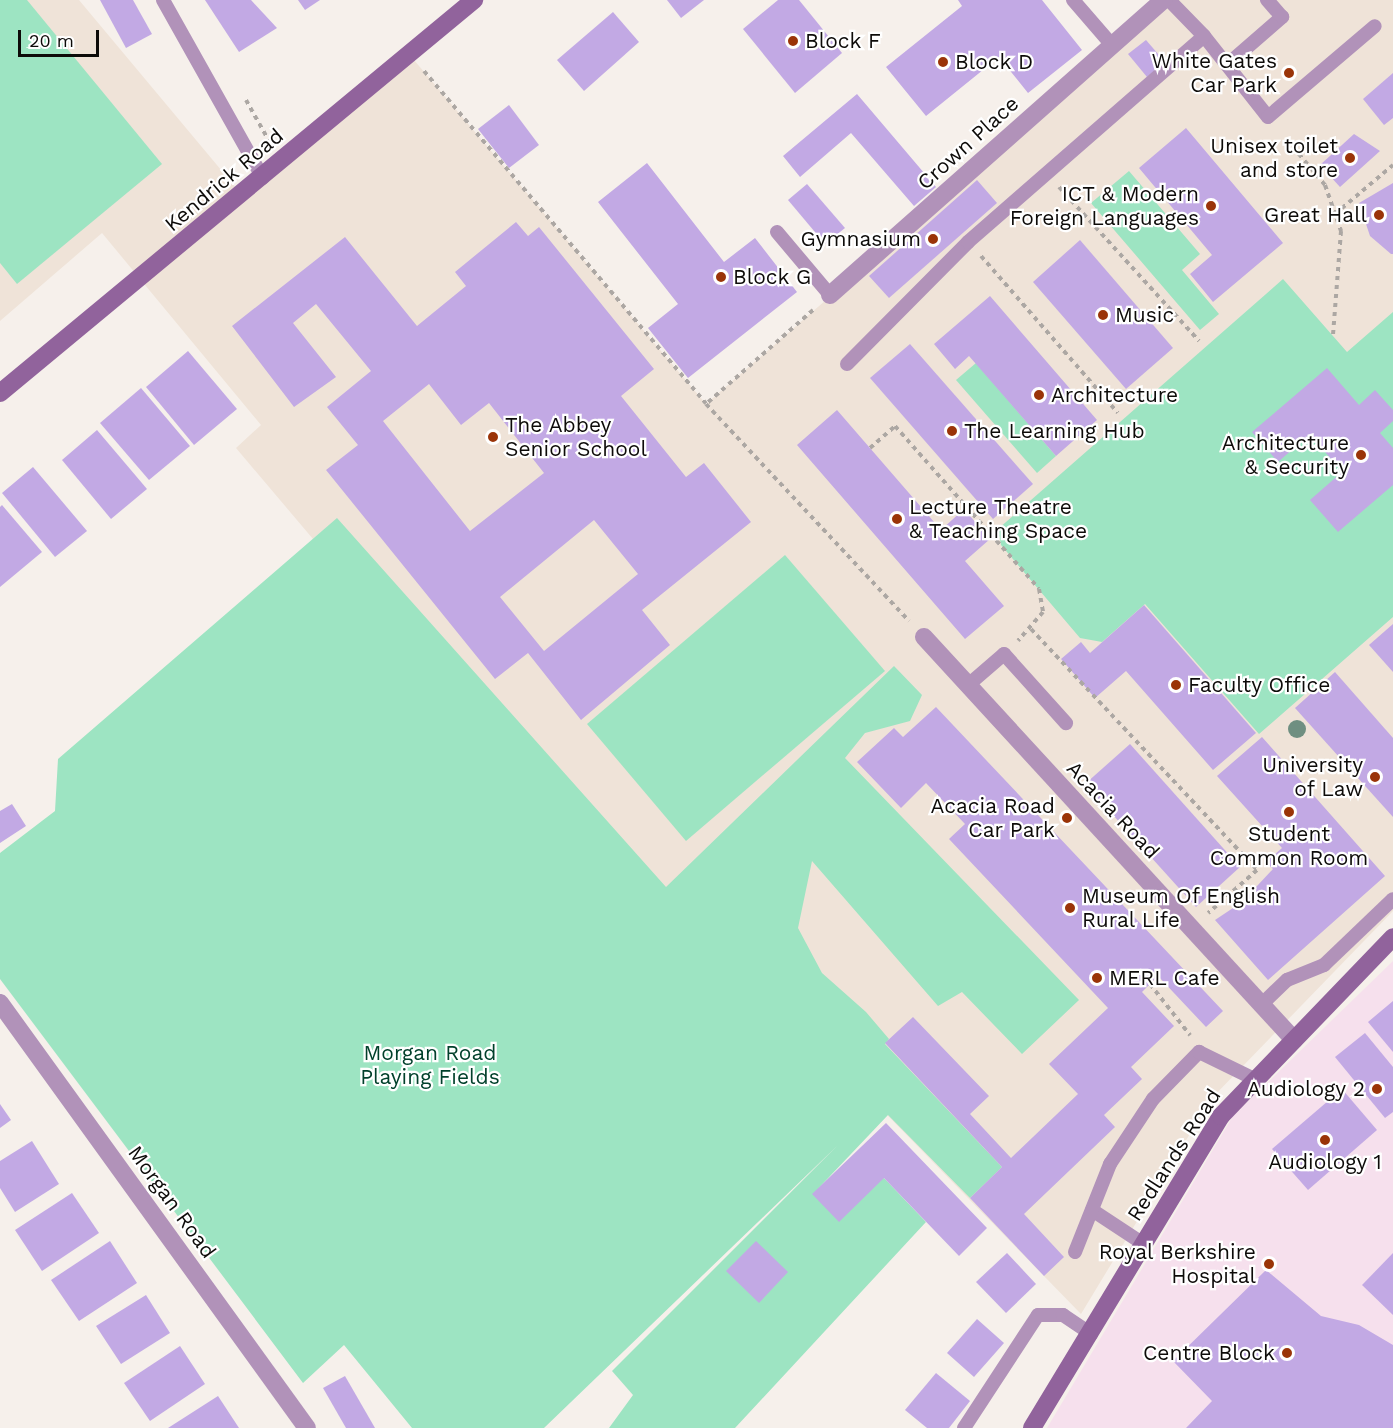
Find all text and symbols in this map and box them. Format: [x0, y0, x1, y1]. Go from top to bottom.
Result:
scale bar [21, 18, 102, 56]
place label: Block F [805, 28, 881, 54]
text: 20 m [29, 30, 74, 51]
marker: Block F [786, 34, 800, 48]
place label: White Gates Car Park [1152, 48, 1277, 98]
place label: Block D [955, 49, 1034, 75]
marker: Block D [936, 55, 950, 69]
marker: White Gates Car Park [1282, 66, 1296, 80]
street label: Crown Place [912, 91, 1024, 195]
street label: Kendrick Road [159, 123, 289, 237]
place label: Unisex toilet and store [1210, 133, 1338, 183]
marker: Unisex toilet and store [1343, 151, 1357, 165]
place label: ICT & Modern Foreign Languages [1010, 181, 1199, 231]
marker: ICT & Modern Foreign Languages [1204, 199, 1218, 213]
place label: Great Hall [1264, 202, 1367, 228]
marker: Great Hall [1372, 208, 1386, 222]
place label: Gymnasium [801, 226, 921, 252]
marker: Gymnasium [926, 232, 940, 246]
place label: Block G [733, 264, 812, 290]
marker: Block G [714, 270, 728, 284]
place label: Music [1115, 302, 1174, 328]
marker: Music [1096, 308, 1110, 322]
place label: Architecture [1051, 382, 1178, 408]
marker: Architecture [1032, 388, 1046, 402]
place label: The Abbey Senior School [505, 412, 647, 462]
place label: The Learning Hub [964, 418, 1145, 444]
marker: The Learning Hub [945, 424, 959, 438]
marker: The Abbey Senior School [486, 430, 500, 444]
place label: Architecture & Security [1222, 430, 1349, 480]
marker: Architecture & Security [1354, 448, 1368, 462]
place label: Lecture Theatre & Teaching Space [909, 494, 1088, 544]
marker: Lecture Theatre & Teaching Space [890, 512, 904, 526]
place label: Faculty Office [1188, 672, 1331, 698]
marker: Faculty Office [1169, 678, 1183, 692]
place label: University of Law [1262, 752, 1363, 802]
street label: Acacia Road [1061, 756, 1165, 864]
marker: University of Law [1368, 770, 1382, 784]
place label: Acacia Road Car Park [930, 793, 1055, 843]
marker: Student Common Room [1282, 805, 1296, 819]
marker: Acacia Road Car Park [1060, 811, 1074, 825]
place label: Student Common Room [1210, 821, 1368, 871]
place label: Museum Of English Rural Life [1082, 883, 1281, 933]
marker: Museum Of English Rural Life [1063, 901, 1077, 915]
place label: MERL Cafe [1109, 965, 1220, 991]
marker: MERL Cafe [1090, 971, 1104, 985]
park label: Morgan Road Playing Fields [360, 1040, 500, 1090]
place label: Audiology 2 [1247, 1076, 1365, 1102]
marker: Audiology 2 [1370, 1082, 1384, 1096]
street label: Redlands Road [1122, 1084, 1226, 1226]
marker: Audiology 1 [1318, 1133, 1332, 1147]
street label: Morgan Road [123, 1141, 221, 1263]
place label: Audiology 1 [1268, 1149, 1382, 1175]
place label: Royal Berkshire Hospital [1098, 1239, 1256, 1289]
marker: Royal Berkshire Hospital [1260, 1255, 1278, 1273]
place label: Centre Block [1143, 1340, 1275, 1366]
marker: Centre Block [1280, 1346, 1294, 1360]

